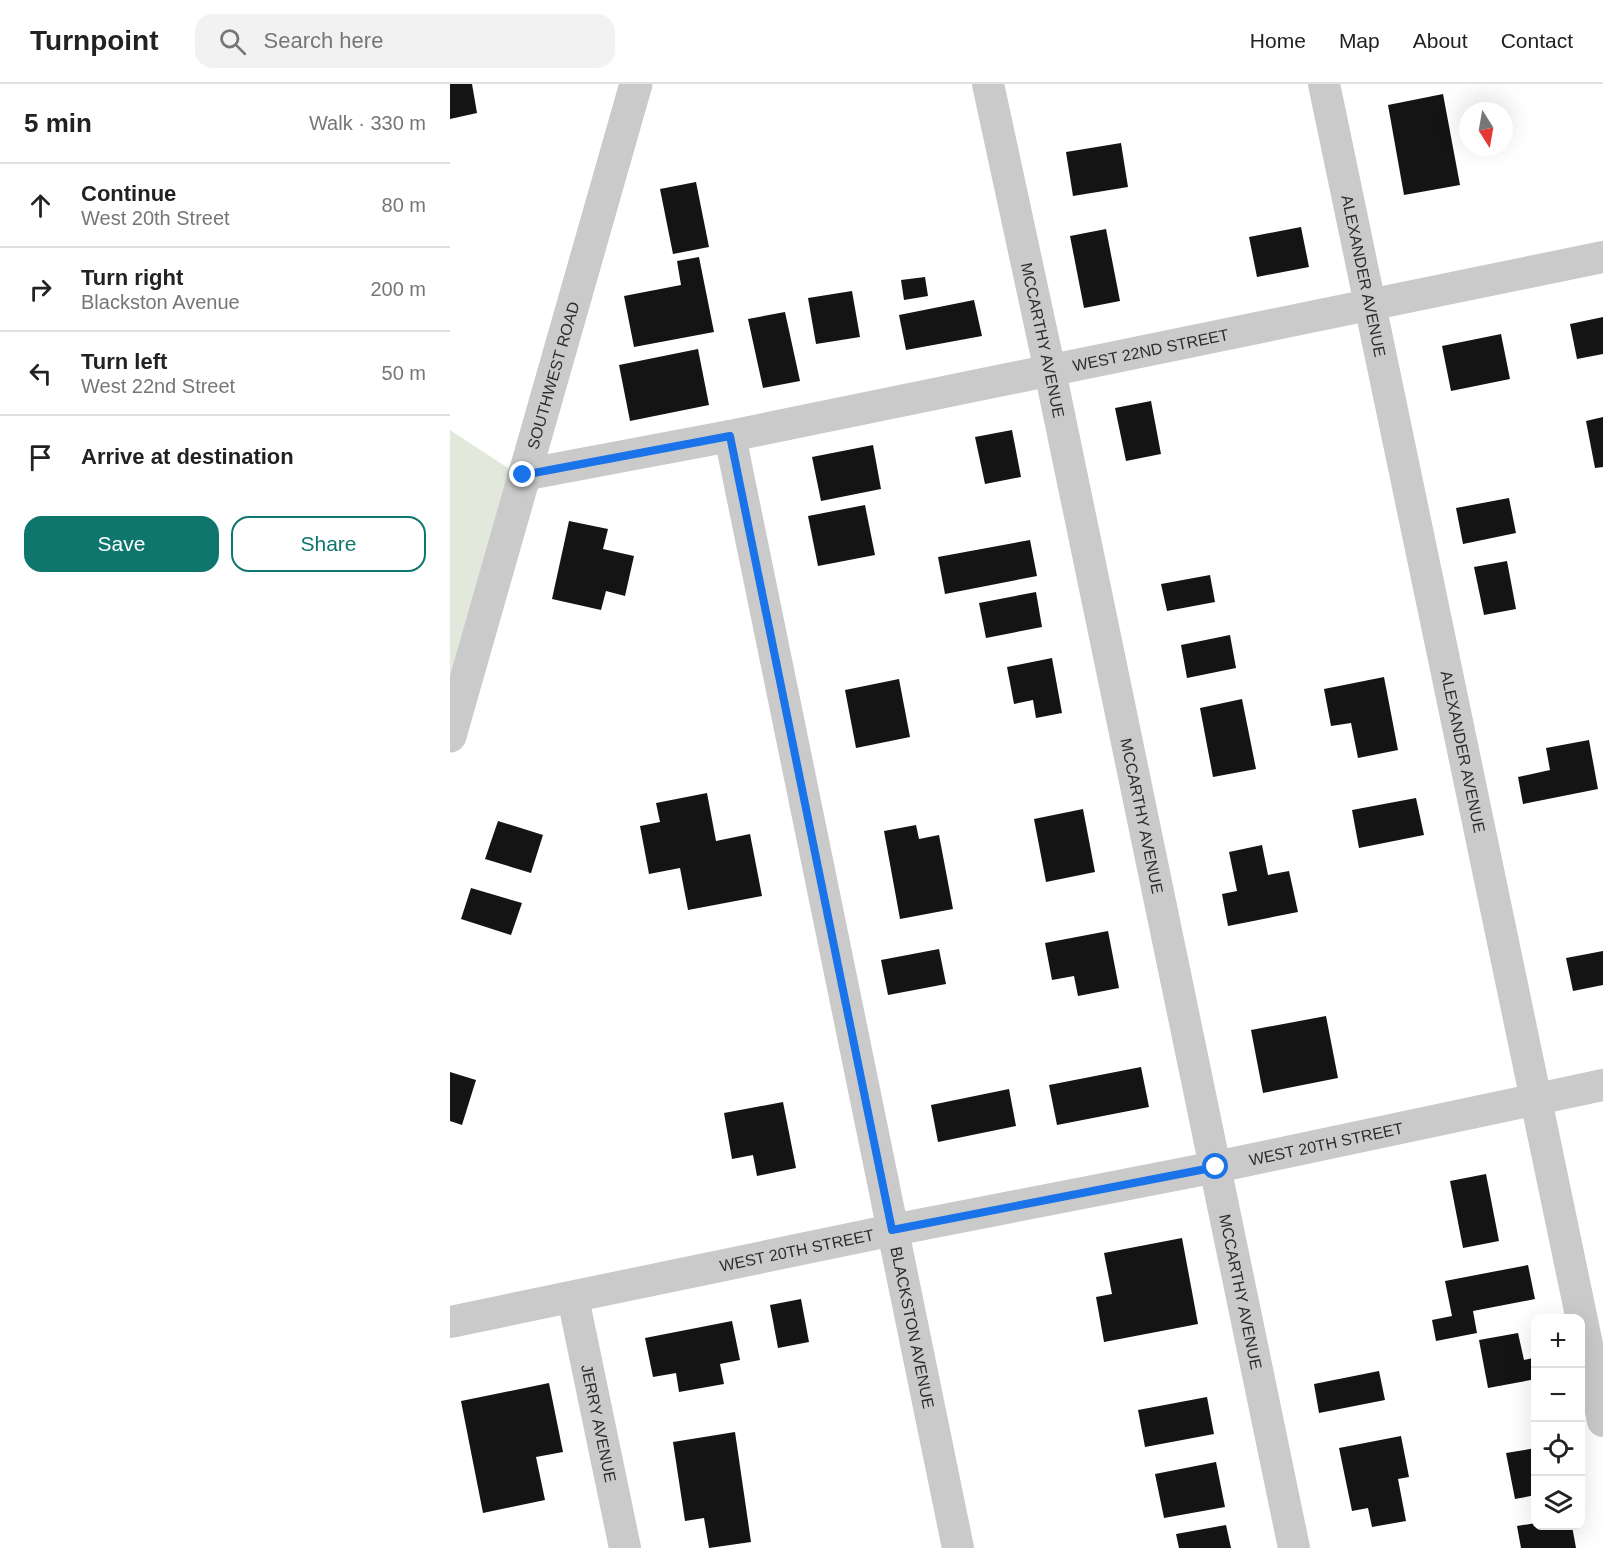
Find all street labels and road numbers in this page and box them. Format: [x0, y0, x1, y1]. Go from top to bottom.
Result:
street label: ALEXANDER AVENUE [1339, 193, 1389, 358]
street label: MCCARTHY AVENUE [1018, 261, 1068, 419]
street label: SOUTHWEST ROAD [524, 300, 582, 451]
street label: WEST 22ND STREET [1071, 325, 1230, 374]
street label: ALEXANDER AVENUE [1438, 669, 1489, 834]
street label: MCCARTHY AVENUE [1118, 737, 1167, 895]
street label: WEST 20TH STREET [1247, 1119, 1405, 1168]
street label: MCCARTHY AVENUE [1216, 1213, 1265, 1371]
street label: WEST 20TH STREET [718, 1226, 875, 1274]
street label: BLACKSTON AVENUE [888, 1245, 938, 1410]
street label: JERRY AVENUE [579, 1363, 620, 1484]

